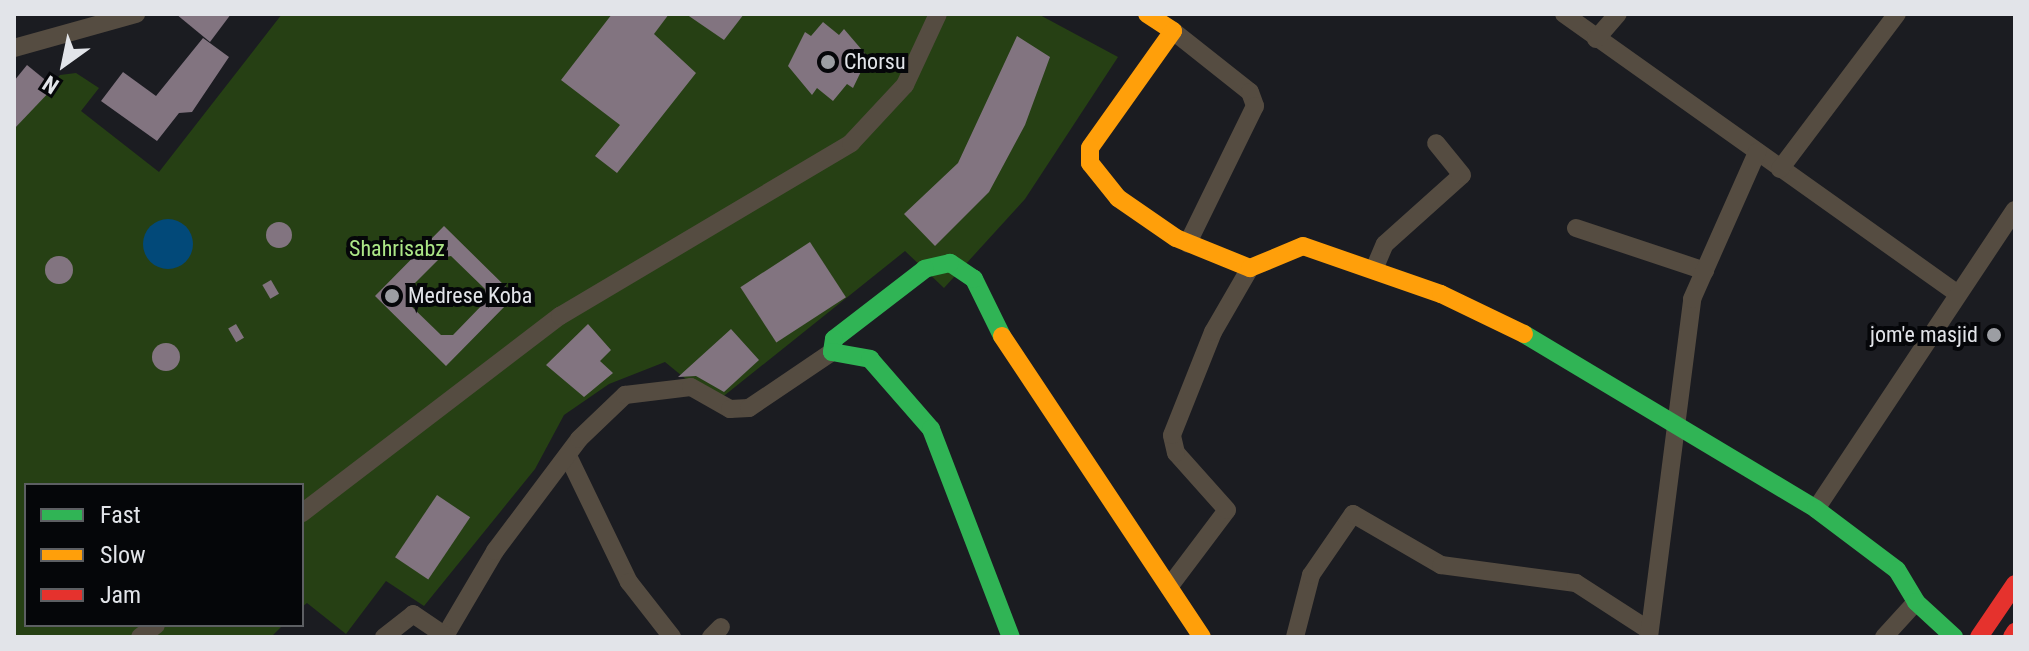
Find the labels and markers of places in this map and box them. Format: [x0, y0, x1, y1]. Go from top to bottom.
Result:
place label: Chorsu [844, 49, 906, 75]
marker: Chorsu [819, 53, 837, 71]
place label: Medrese Koba [408, 283, 532, 309]
marker: Medrese Koba [383, 287, 401, 305]
place label: jom'e masjid [1870, 322, 1978, 348]
marker: jom'e masjid [1985, 326, 2003, 344]

